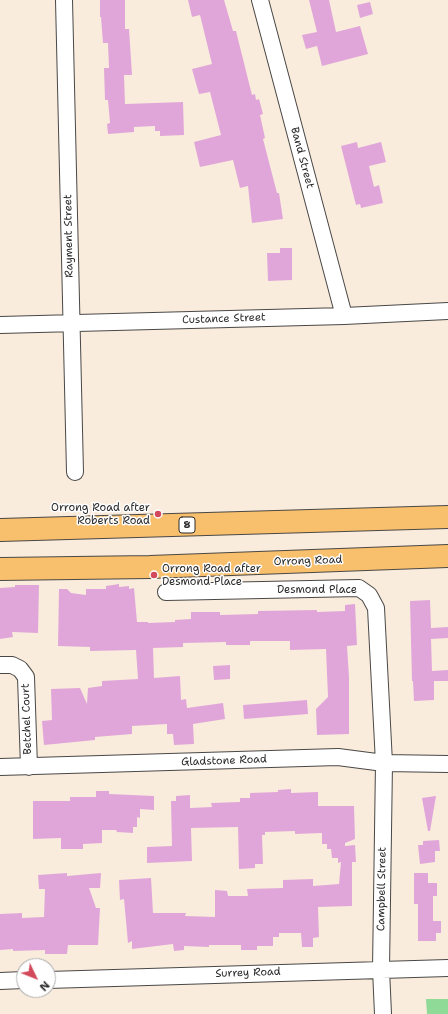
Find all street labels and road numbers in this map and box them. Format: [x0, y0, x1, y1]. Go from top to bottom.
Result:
street label: Band Street [287, 126, 317, 190]
street label: Rayment Street [62, 194, 76, 278]
street label: Custance Street [182, 311, 266, 327]
road number: 8 [179, 517, 195, 533]
street label: Orrong Road [273, 553, 343, 569]
street label: Desmond Place [277, 583, 357, 597]
street label: Betchel Court [19, 683, 35, 755]
street label: Gladstone Road [181, 753, 267, 769]
street label: Campbell Street [375, 847, 389, 931]
street label: Surrey Road [215, 965, 281, 981]

